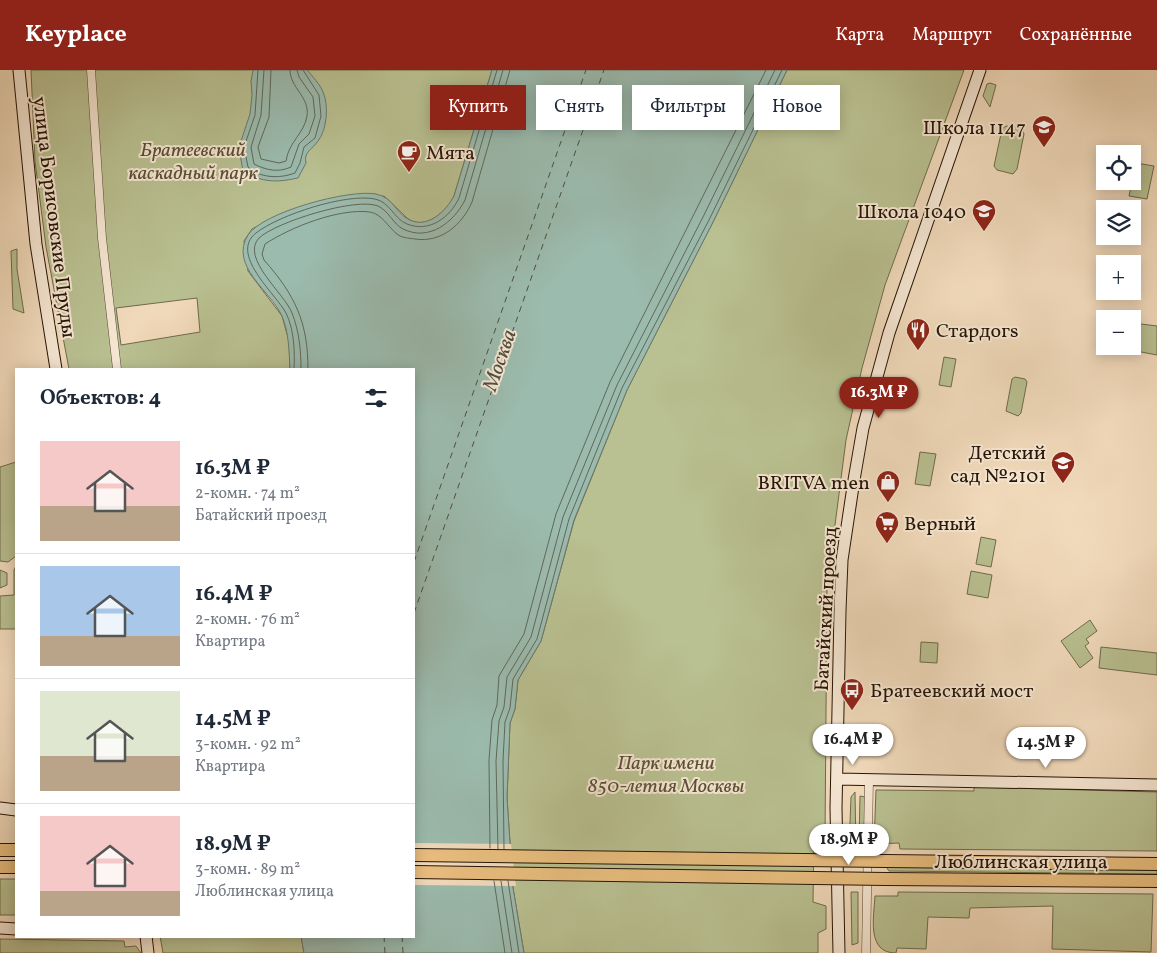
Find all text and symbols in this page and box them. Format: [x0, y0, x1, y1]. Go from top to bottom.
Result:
text: Keyplace [25, 18, 127, 52]
text: Карта [835, 23, 884, 48]
text: Маршрут [912, 23, 992, 48]
text: Сохранённые [1020, 23, 1132, 48]
chip: Купить [430, 85, 526, 130]
chip: Снять [536, 85, 622, 130]
chip: Фильтры [632, 85, 744, 130]
chip: Новое [754, 85, 840, 130]
street label: улица Борисовские Пруды [24, 95, 82, 340]
school or university icon: Школа 1147 [1031, 114, 1057, 148]
place label: Школа 1147 [923, 115, 1026, 143]
park label: Братеевский каскадный парк [128, 137, 258, 188]
cafe icon: Мята [396, 139, 422, 173]
place label: Мята [426, 140, 475, 168]
map controls [1096, 145, 1141, 355]
button: locate [1096, 145, 1141, 190]
school or university icon: Школа 1040 [971, 198, 997, 232]
place label: Школа 1040 [857, 199, 966, 227]
button: layers [1096, 200, 1141, 245]
button: + [1096, 255, 1141, 300]
button: − [1096, 310, 1141, 355]
restaurant icon: Стардогs [905, 317, 931, 351]
place label: Стардогs [936, 318, 1018, 346]
water label: Москва [476, 326, 524, 396]
pin: 16.3M ₽ [833, 376, 925, 419]
text: 16.3M ₽ [850, 382, 908, 404]
text: Объектов: 4 [40, 384, 161, 413]
icon: filters [362, 384, 390, 412]
place label: Детский сад №2101 [950, 440, 1046, 491]
school or university icon: Детский сад №2101 [1050, 450, 1076, 484]
text: 16.3M ₽ [195, 454, 270, 483]
icon: home [80, 461, 140, 521]
shop icon: BRITVA men [875, 469, 901, 503]
place label: BRITVA men [757, 470, 870, 498]
text: 2-комн. · 74 m² [195, 483, 300, 505]
text: Батайский проезд [195, 505, 327, 527]
supermarket icon: Верный [874, 510, 900, 544]
place label: Верный [904, 511, 976, 539]
street label: Батайский проезд [809, 526, 845, 692]
text: 16.4M ₽ [195, 580, 273, 609]
icon: home [80, 586, 140, 646]
text: 2-комн. · 76 m² [195, 609, 300, 631]
text: Квартира [195, 631, 265, 653]
bus stop icon: Братеевский мост [839, 677, 865, 711]
place label: Братеевский мост [870, 678, 1033, 706]
text: 14.5M ₽ [195, 705, 271, 734]
icon: home [80, 711, 140, 771]
pin: 16.4M ₽ [807, 724, 899, 766]
pin: 14.5M ₽ [1000, 726, 1092, 769]
text: 16.4M ₽ [823, 729, 883, 751]
text: 14.5M ₽ [1017, 732, 1075, 754]
text: 3-комн. · 92 m² [195, 734, 301, 756]
park label: Парк имени 850-летия Москвы [588, 750, 745, 801]
text: Квартира [195, 756, 265, 778]
pin: 18.9M ₽ [803, 824, 895, 866]
text: 18.9M ₽ [820, 829, 878, 851]
text: 18.9M ₽ [195, 830, 271, 859]
icon: home [80, 836, 140, 896]
street label: Люблинская улица [934, 849, 1108, 877]
text: 3-комн. · 89 m² [195, 859, 300, 881]
text: Люблинская улица [195, 881, 334, 903]

